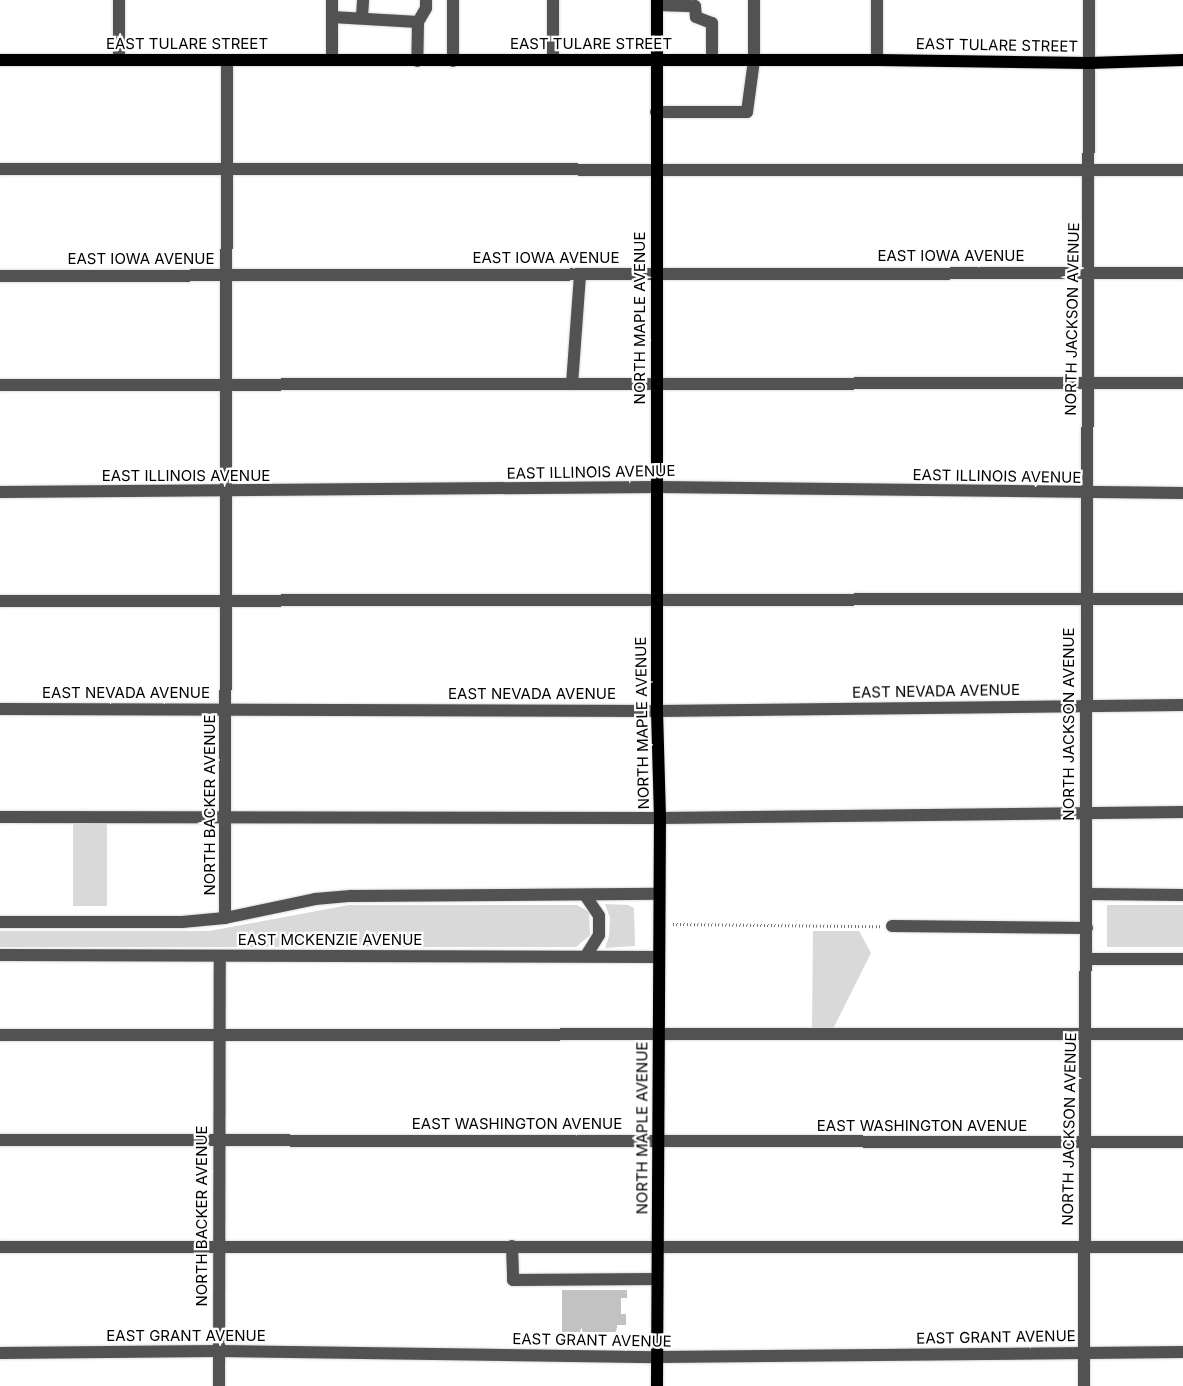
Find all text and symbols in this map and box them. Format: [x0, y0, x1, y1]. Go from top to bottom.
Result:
street label: EAST TULARE STREET [106, 35, 268, 53]
street label: EAST TULARE STREET [510, 35, 672, 53]
street label: EAST TULARE STREET [916, 35, 1078, 55]
street label: NORTH JACKSON AVENUE [1061, 222, 1083, 416]
street label: NORTH MAPLE AVENUE [631, 232, 649, 404]
street label: EAST IOWA AVENUE [877, 247, 1025, 265]
street label: EAST IOWA AVENUE [472, 249, 620, 267]
street label: EAST IOWA AVENUE [67, 250, 215, 268]
street label: EAST ILLINOIS AVENUE [506, 462, 676, 482]
street label: EAST ILLINOIS AVENUE [912, 466, 1082, 486]
street label: EAST ILLINOIS AVENUE [102, 467, 270, 485]
street label: NORTH JACKSON AVENUE [1060, 627, 1078, 821]
street label: NORTH MAPLE AVENUE [631, 636, 653, 810]
street label: EAST NEVADA AVENUE [852, 681, 1020, 701]
street label: EAST NEVADA AVENUE [42, 684, 210, 702]
street label: EAST NEVADA AVENUE [448, 685, 616, 703]
street label: NORTH BACKER AVENUE [201, 714, 219, 896]
street label: EAST MCKENZIE AVENUE [238, 931, 422, 949]
street label: NORTH JACKSON AVENUE [1058, 1032, 1080, 1226]
street label: NORTH MAPLE AVENUE [633, 1042, 651, 1214]
street label: EAST WASHINGTON AVENUE [412, 1115, 622, 1133]
street label: EAST WASHINGTON AVENUE [817, 1117, 1027, 1135]
street label: NORTH BACKER AVENUE [193, 1125, 211, 1307]
street label: EAST GRANT AVENUE [106, 1327, 266, 1345]
street label: EAST GRANT AVENUE [916, 1327, 1076, 1347]
street label: EAST GRANT AVENUE [512, 1330, 672, 1350]

